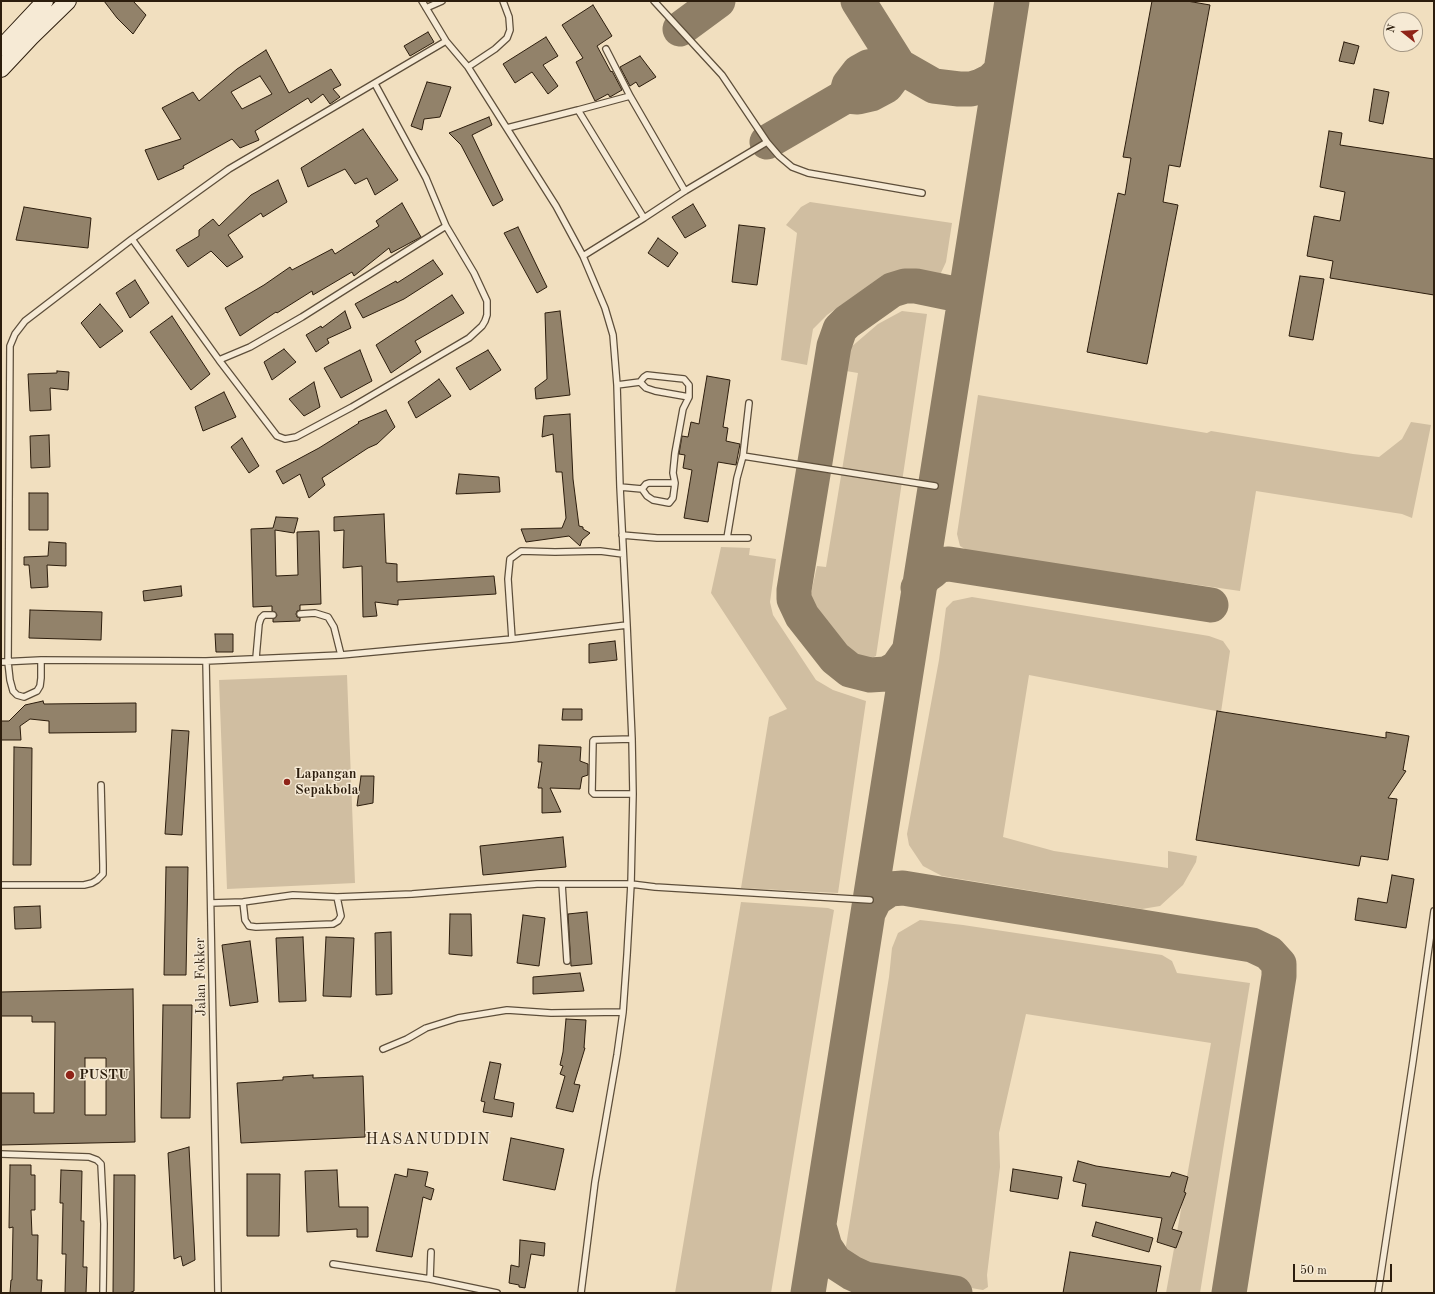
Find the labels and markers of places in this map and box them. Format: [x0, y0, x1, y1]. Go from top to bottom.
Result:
place label: Lapangan Sepakbola [295, 766, 359, 798]
marker: Lapangan Sepakbola [282, 777, 292, 787]
place label: PUSTU [79, 1067, 129, 1083]
marker: PUSTU [64, 1069, 76, 1081]

